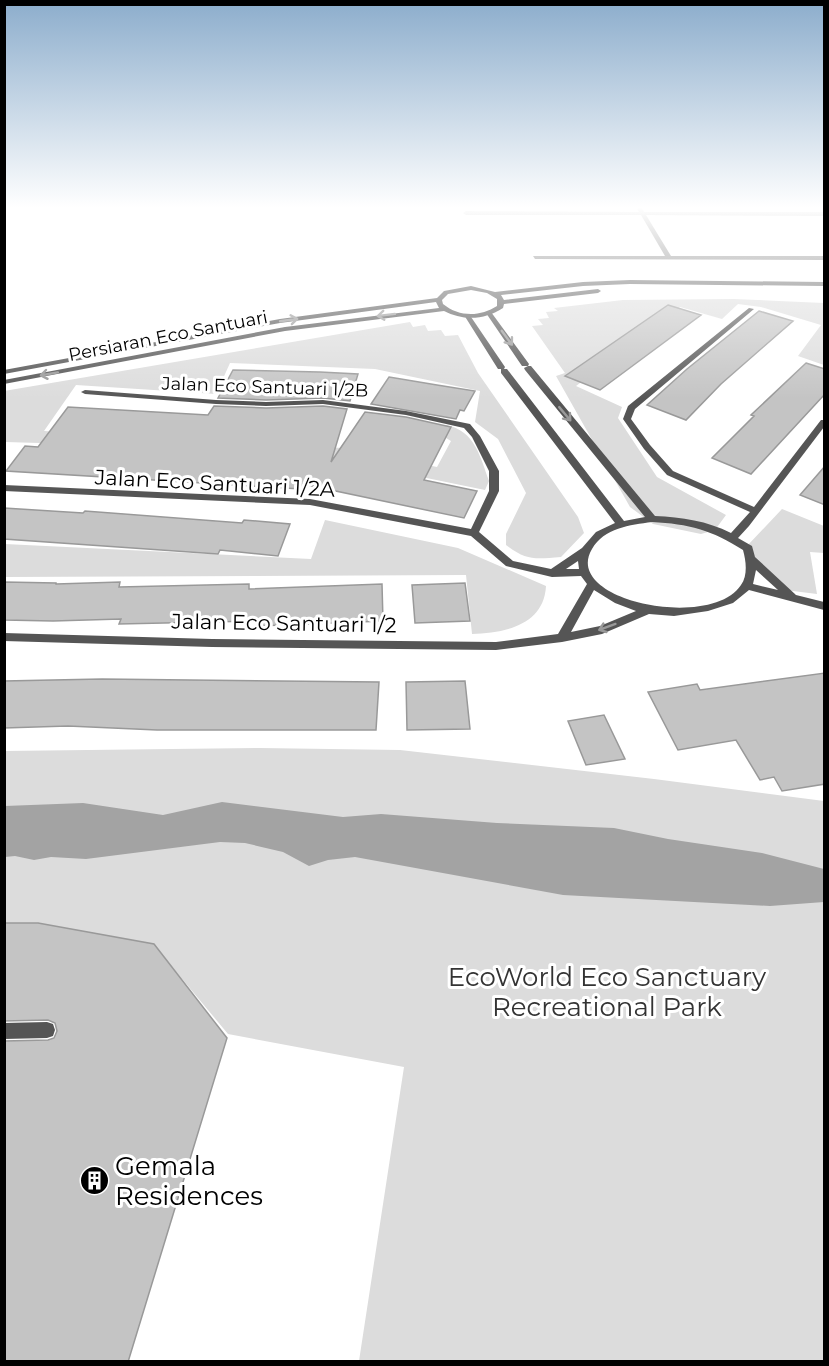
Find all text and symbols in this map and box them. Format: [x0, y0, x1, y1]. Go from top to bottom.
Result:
street label: Persiaran Eco Santuari [66, 306, 270, 366]
one-way arrow [376, 310, 396, 321]
one-way arrow [279, 314, 299, 325]
one-way arrow [501, 330, 513, 346]
one-way arrow [40, 369, 59, 380]
street label: Jalan Eco Santuari 1/2B [160, 372, 369, 402]
one-way arrow [558, 406, 572, 421]
street label: Jalan Eco Santuari 1/2A [93, 464, 337, 502]
street label: Jalan Eco Santuari 1/2 [170, 609, 397, 637]
one-way arrow [598, 623, 616, 634]
park label: EcoWorld Eco Sanctuary Recreational Park [448, 961, 767, 1023]
place label: Gemala Residences [115, 1150, 263, 1212]
building icon: Gemala Residences [78, 1165, 110, 1197]

